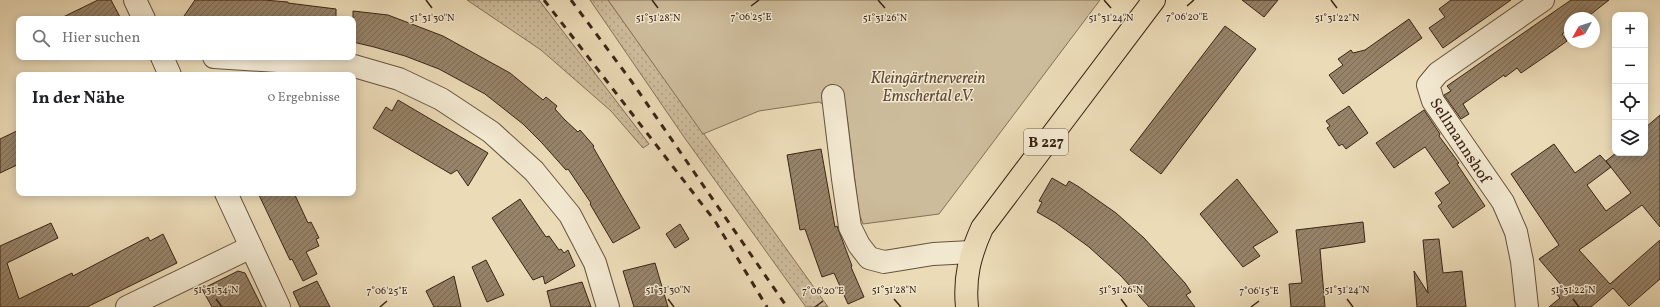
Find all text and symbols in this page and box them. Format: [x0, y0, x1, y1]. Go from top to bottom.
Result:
text: 7°06'25"E [730, 10, 772, 24]
text: 7°06'20"E [1166, 10, 1208, 24]
text: 51°31'30"N [409, 11, 455, 25]
text: 51°31'28"N [636, 11, 681, 25]
text: 51°31'26"N [863, 11, 908, 25]
text: 51°31'24"N [1089, 11, 1134, 25]
text: 51°31'22"N [1315, 11, 1360, 25]
north arrow [1564, 12, 1600, 48]
map controls [1612, 12, 1648, 156]
button: + [1612, 12, 1648, 48]
search box [16, 16, 356, 60]
icon: search [30, 27, 52, 49]
text: Hier suchen [62, 28, 140, 49]
button: − [1612, 48, 1648, 84]
park label: Kleingärtnerverein Emschertal e.V. [870, 68, 986, 108]
button: locate [1612, 84, 1648, 120]
text: In der Nähe [32, 87, 125, 110]
text: 0 Ergebnisse [267, 89, 340, 107]
street label: Sellmannshof [1424, 94, 1496, 189]
button: layers [1612, 120, 1648, 156]
road number: B 227 [1024, 129, 1068, 155]
text: 51°31'34"N [193, 283, 239, 297]
text: 51°31'30"N [645, 283, 691, 297]
text: 51°31'28"N [872, 283, 917, 297]
text: 51°31'26"N [1099, 283, 1144, 297]
text: 51°31'24"N [1325, 283, 1370, 297]
text: 51°31'22"N [1551, 283, 1596, 297]
text: 7°06'25"E [366, 284, 408, 298]
text: 7°06'20"E [802, 284, 844, 298]
text: 7°06'15"E [1239, 284, 1279, 298]

